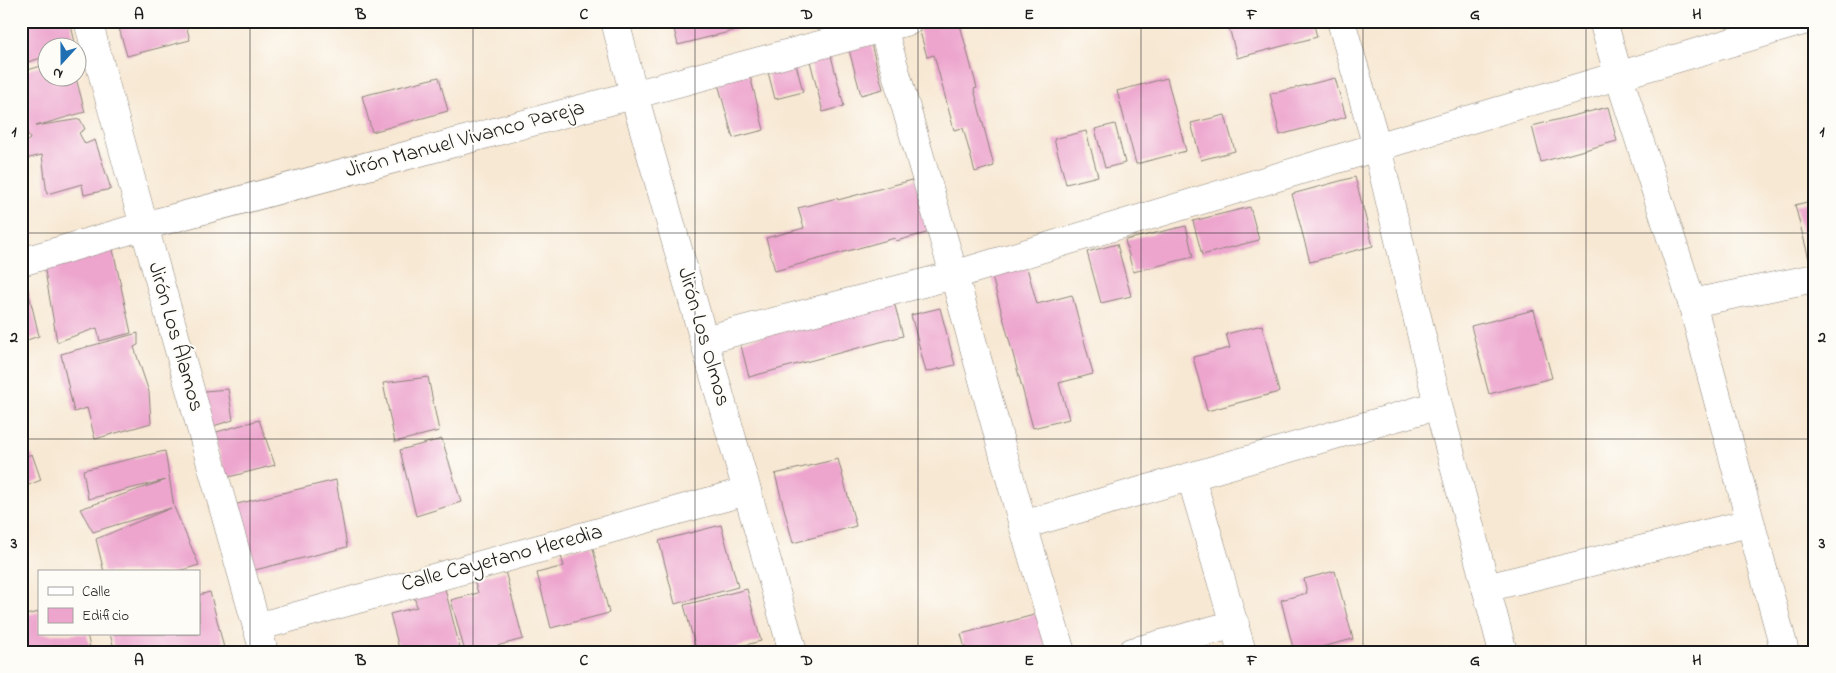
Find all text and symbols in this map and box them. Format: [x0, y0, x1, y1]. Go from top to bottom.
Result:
text: A [134, 3, 144, 27]
text: B [355, 3, 367, 27]
text: C [580, 3, 589, 27]
text: D [800, 3, 813, 27]
text: E [1024, 3, 1034, 27]
text: F [1246, 3, 1258, 27]
text: G [1470, 3, 1480, 27]
text: H [1692, 3, 1702, 27]
north arrow [38, 38, 88, 88]
text: N [50, 61, 66, 84]
street label: Jirón Manuel Vivanco Pareja [342, 93, 588, 187]
text: 1 [11, 120, 17, 144]
text: 1 [1819, 120, 1825, 144]
street label: Jirón Los Álamos [138, 258, 212, 416]
street label: Jirón Los Olmos [668, 264, 738, 410]
text: 2 [9, 326, 18, 350]
text: 2 [1817, 326, 1826, 350]
street label: Calle Cayetano Heredia [398, 517, 607, 602]
text: 3 [10, 532, 18, 556]
text: 3 [1818, 532, 1826, 556]
legend [38, 570, 200, 636]
text: Calle [82, 581, 110, 603]
text: Edificio [82, 605, 129, 627]
text: A [134, 649, 144, 673]
text: B [355, 649, 367, 673]
text: C [580, 649, 589, 673]
text: D [800, 649, 813, 673]
text: E [1024, 649, 1034, 673]
text: F [1246, 649, 1258, 673]
text: G [1470, 649, 1480, 673]
text: H [1692, 649, 1702, 673]

